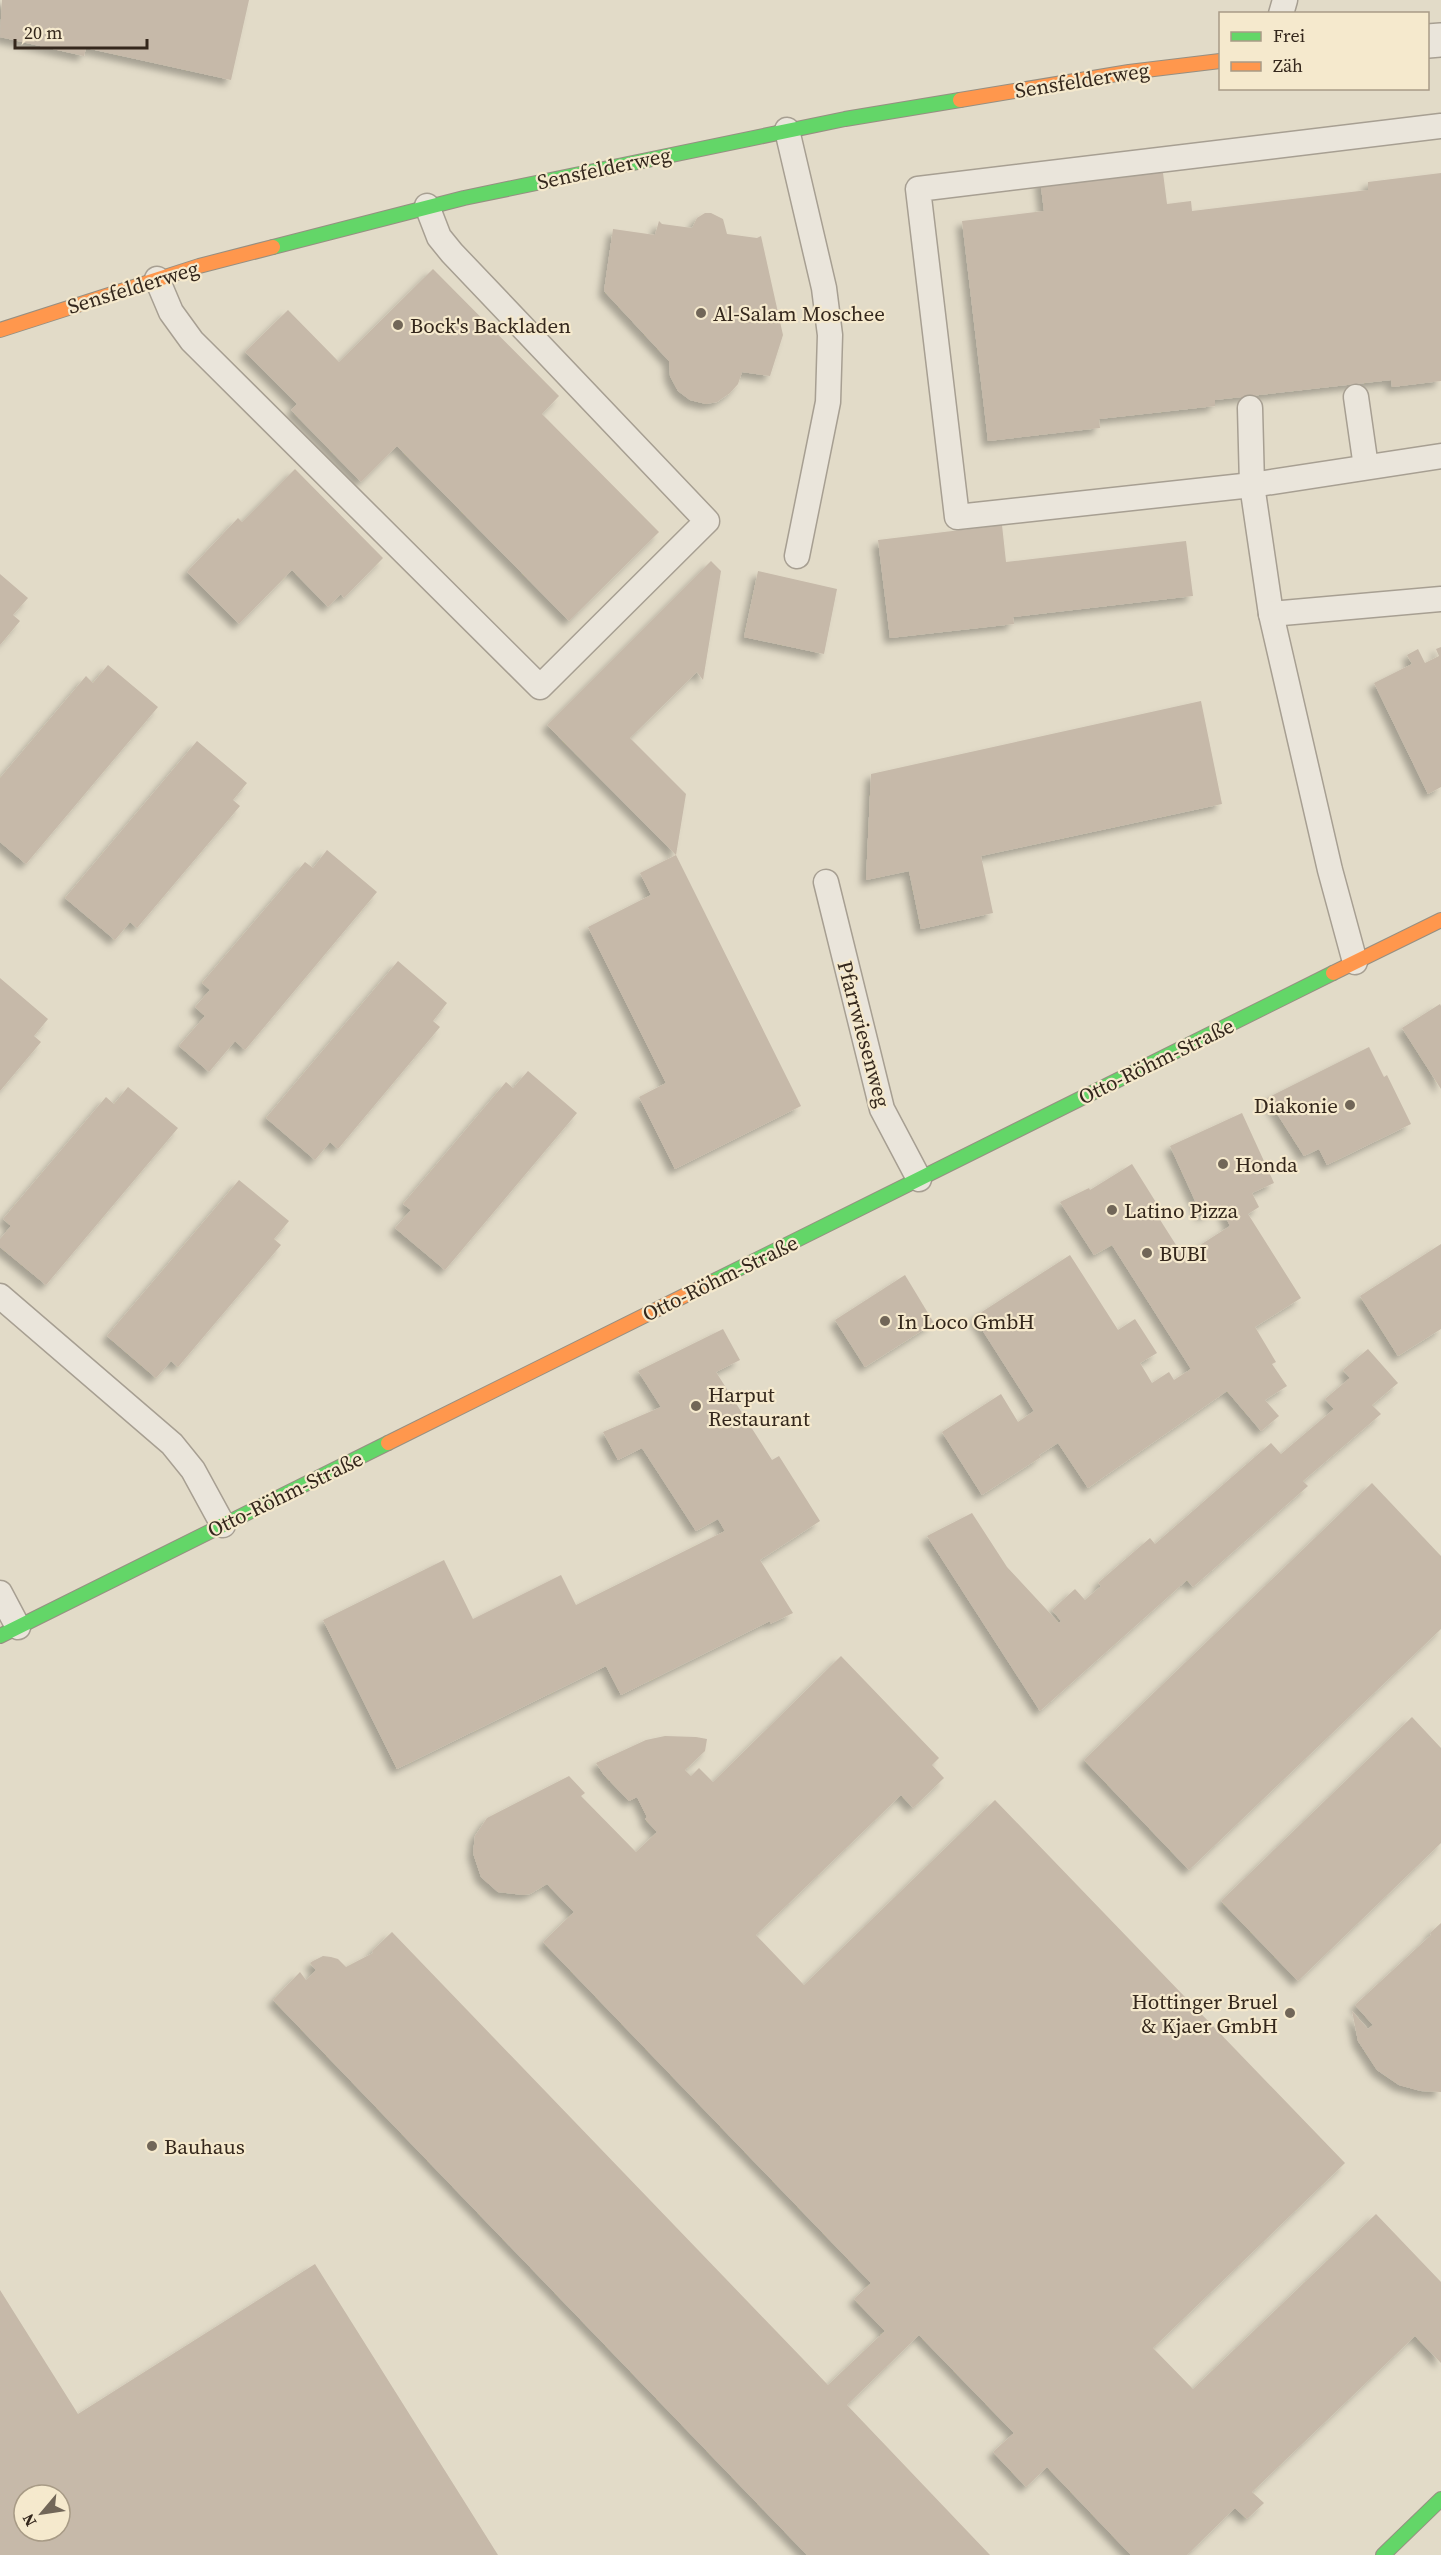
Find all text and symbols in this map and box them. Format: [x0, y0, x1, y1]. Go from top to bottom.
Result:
scale bar [15, 12, 147, 50]
legend [1219, 12, 1429, 90]
text: 20 m [24, 20, 62, 45]
text: Frei [1273, 23, 1305, 48]
text: Zäh [1273, 53, 1303, 78]
street label: Sensfelderweg [1013, 55, 1152, 105]
street label: Sensfelderweg [534, 140, 674, 196]
street label: Sensfelderweg [64, 253, 202, 321]
place label: Al-Salam Moschee [713, 299, 885, 328]
marker: Al-Salam Moschee [694, 306, 708, 320]
place label: Bock's Backladen [410, 311, 571, 340]
marker: Bock's Backladen [391, 318, 405, 332]
street label: Pfarrwiesenweg [831, 958, 898, 1111]
street label: Otto-Röhm-Straße [1073, 1011, 1239, 1111]
place label: Diakonie [1254, 1091, 1338, 1120]
marker: Diakonie [1343, 1098, 1357, 1112]
place label: Honda [1235, 1150, 1298, 1179]
marker: Honda [1216, 1157, 1230, 1171]
place label: Latino Pizza [1124, 1196, 1238, 1225]
marker: Latino Pizza [1105, 1203, 1119, 1217]
street label: Otto-Röhm-Straße [637, 1228, 803, 1328]
place label: BUBI [1159, 1239, 1207, 1268]
marker: BUBI [1140, 1246, 1154, 1260]
place label: In Loco GmbH [897, 1307, 1035, 1336]
marker: In Loco GmbH [878, 1314, 892, 1328]
place label: Harput Restaurant [708, 1380, 810, 1433]
marker: Harput Restaurant [689, 1399, 703, 1413]
street label: Otto-Röhm-Straße [202, 1444, 368, 1544]
place label: Hottinger Bruel & Kjaer GmbH [1132, 1987, 1278, 2040]
marker: Hottinger Bruel & Kjaer GmbH [1283, 2006, 1297, 2020]
place label: Bauhaus [164, 2132, 245, 2161]
marker: Bauhaus [145, 2139, 159, 2153]
north arrow [12, 2483, 72, 2543]
text: N [16, 2510, 41, 2531]

